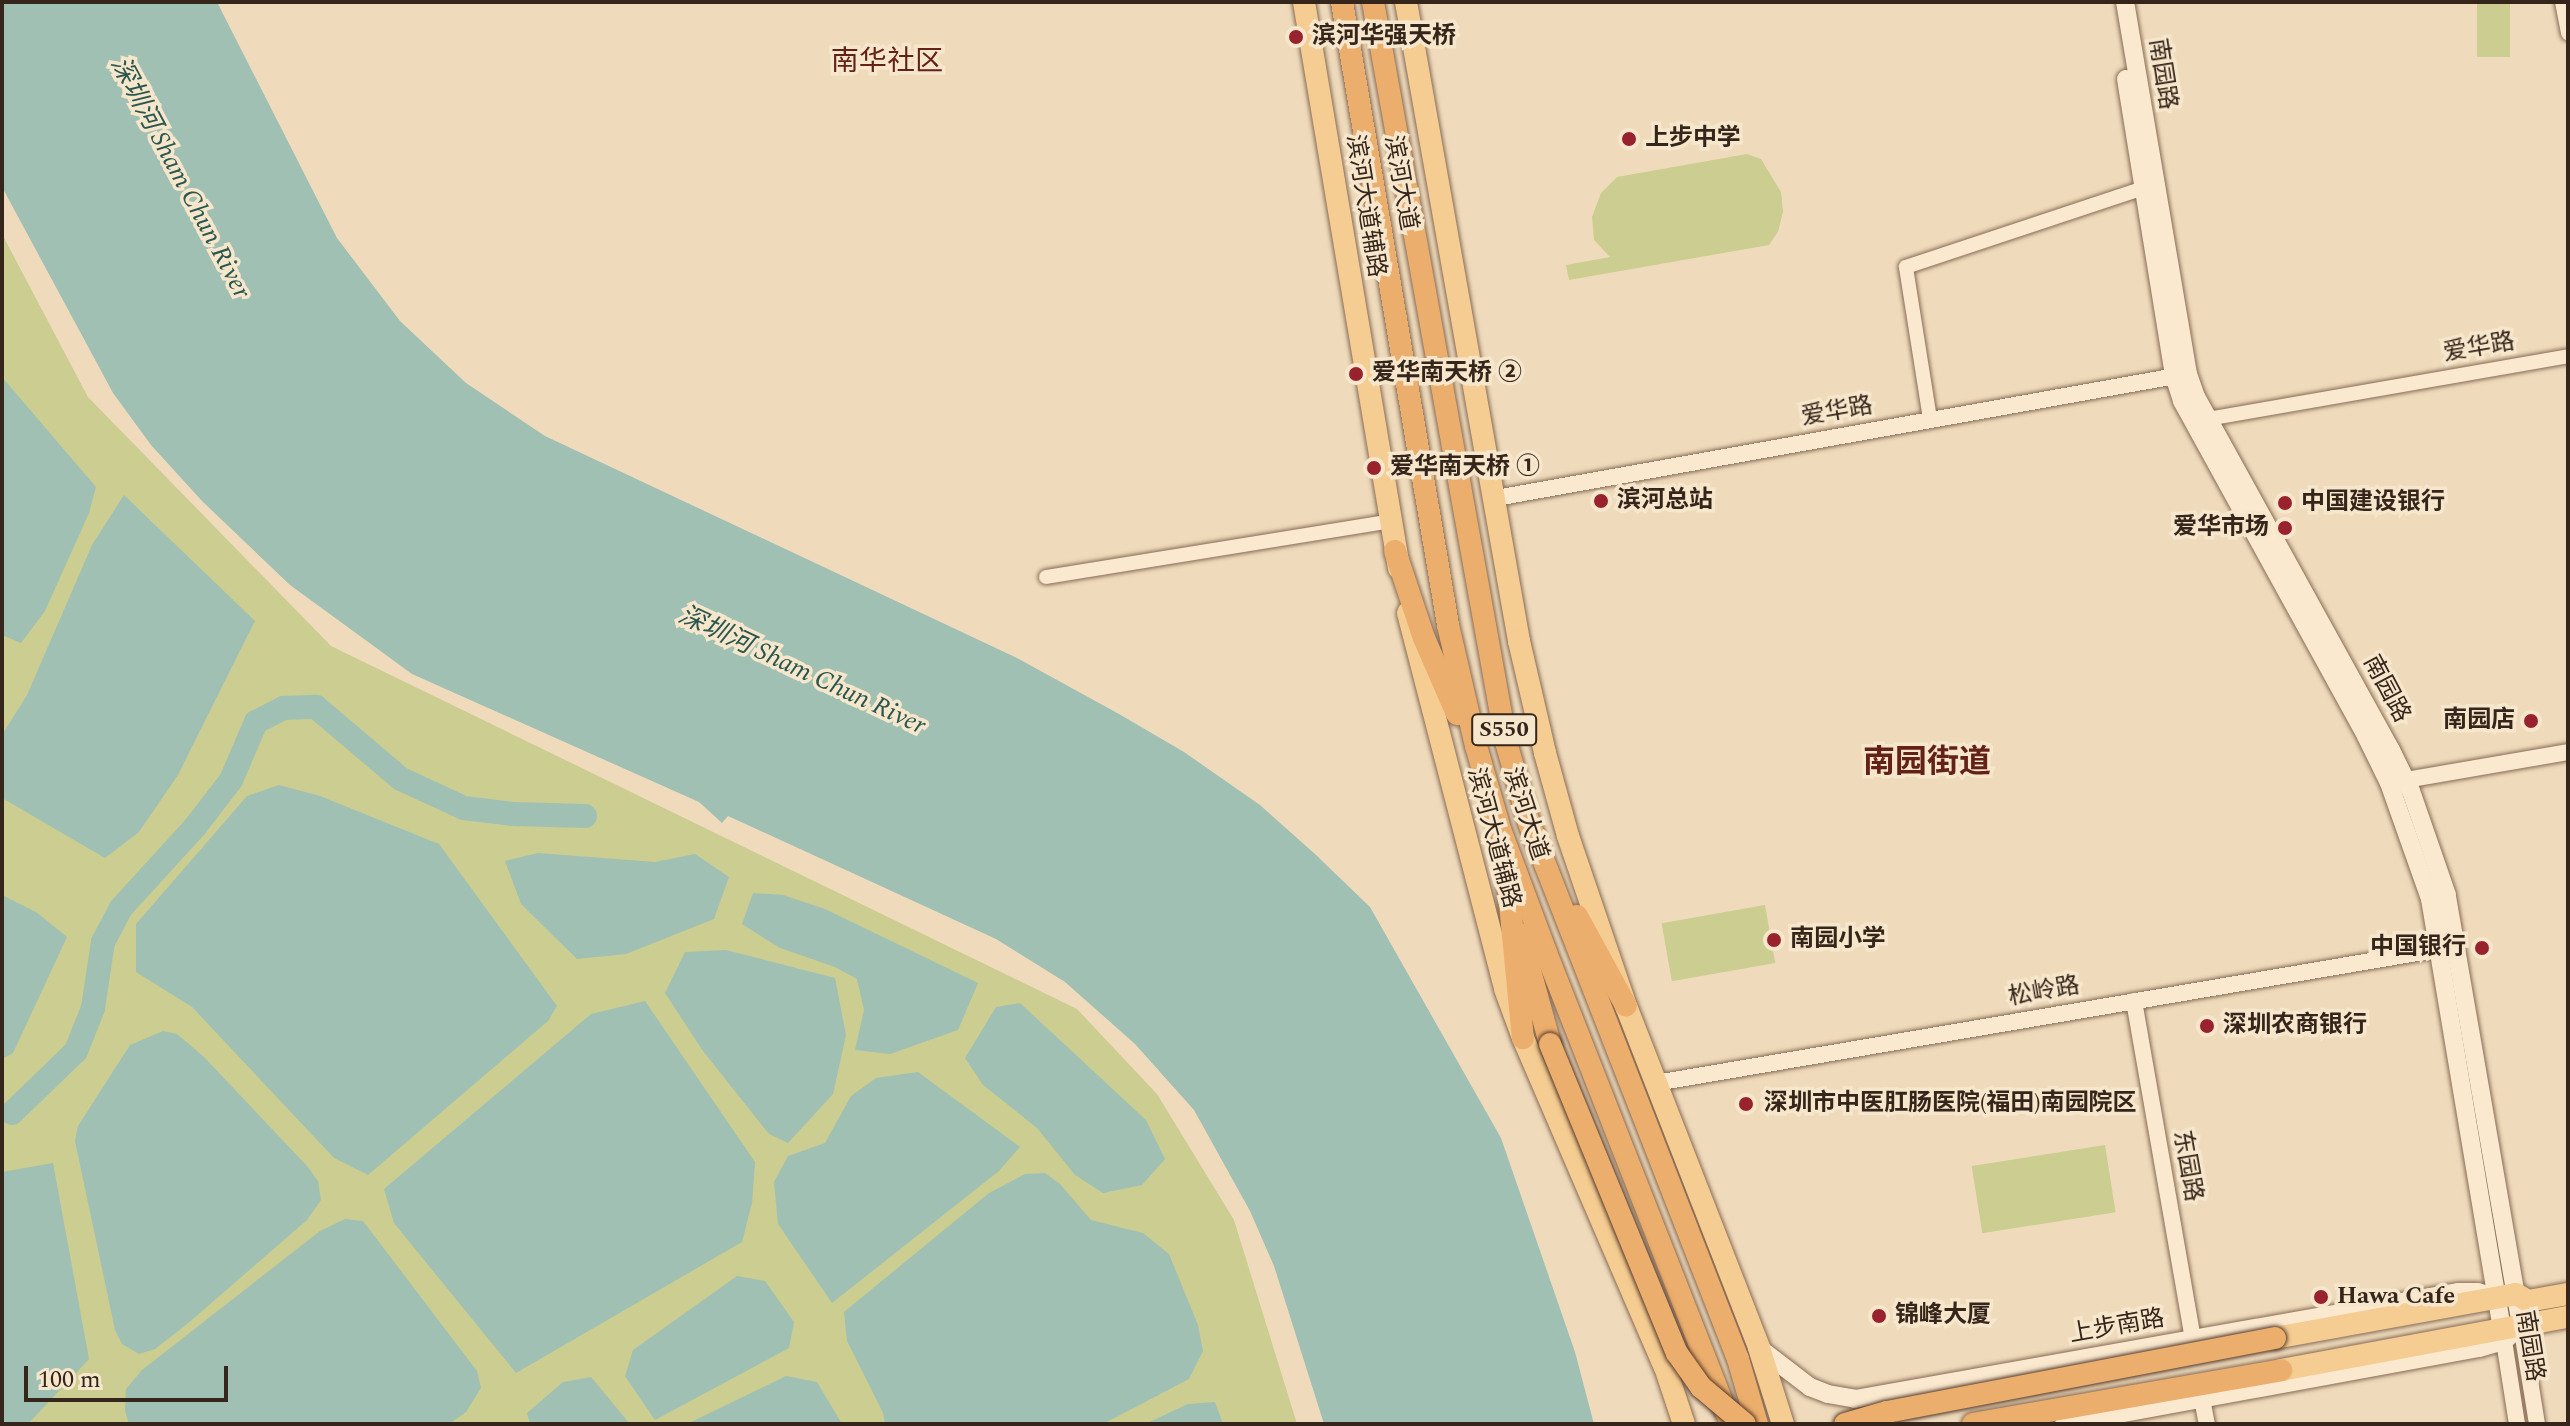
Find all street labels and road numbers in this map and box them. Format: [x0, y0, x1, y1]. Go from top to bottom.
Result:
street label: 南园路 [2142, 36, 2182, 112]
street label: 滨河大道辅路 [1340, 133, 1390, 279]
street label: 滨河大道 [1377, 133, 1423, 233]
street label: 爱华路 [2441, 328, 2517, 368]
street label: 爱华路 [1799, 392, 1875, 432]
street label: 南园路 [2356, 650, 2416, 728]
road number: S550 [1470, 712, 1538, 748]
street label: 滨河大道 [1496, 764, 1554, 864]
street label: 滨河大道辅路 [1460, 765, 1526, 911]
street label: 松岭路 [2006, 972, 2082, 1012]
street label: 东园路 [2167, 1128, 2207, 1204]
street label: 上步南路 [2067, 1304, 2167, 1350]
street label: 南园路 [2509, 1308, 2549, 1384]

